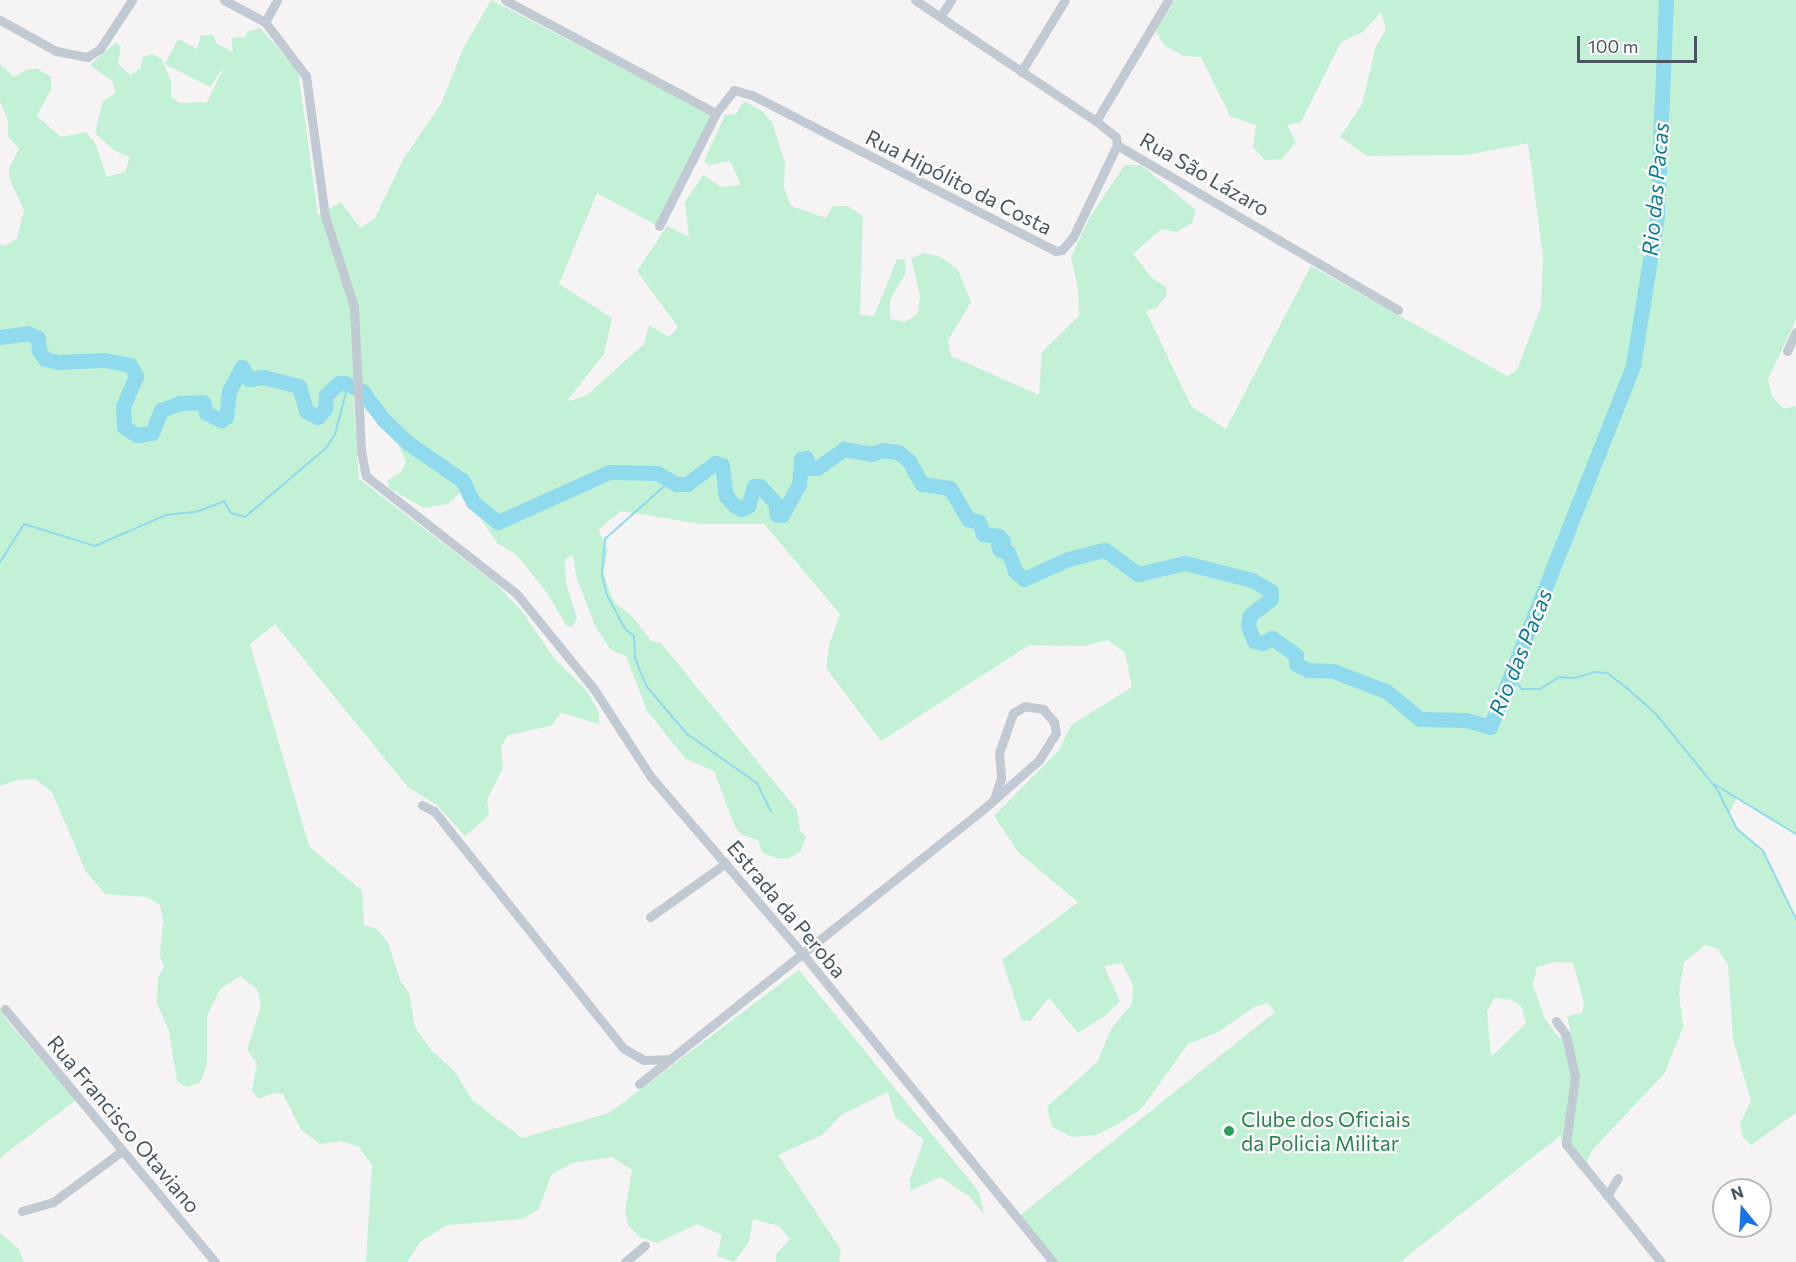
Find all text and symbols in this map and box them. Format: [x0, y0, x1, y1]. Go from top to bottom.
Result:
scale bar [1580, 24, 1700, 62]
text: 100 m [1588, 35, 1638, 57]
water label: Rio das Pacas [1636, 121, 1674, 257]
street label: Rua Hipólito da Costa [862, 124, 1056, 240]
street label: Rua São Lázaro [1136, 127, 1274, 221]
water label: Rio das Pacas [1483, 585, 1557, 719]
street label: Estrada da Peroba [722, 835, 852, 983]
street label: Rua Francisco Otaviano [42, 1030, 206, 1218]
place label: Clube dos Oficiais da Policia Militar [1241, 1106, 1411, 1156]
marker: Clube dos Oficiais da Policia Militar [1222, 1124, 1236, 1138]
north arrow [1712, 1178, 1772, 1238]
text: N [1728, 1181, 1746, 1203]

